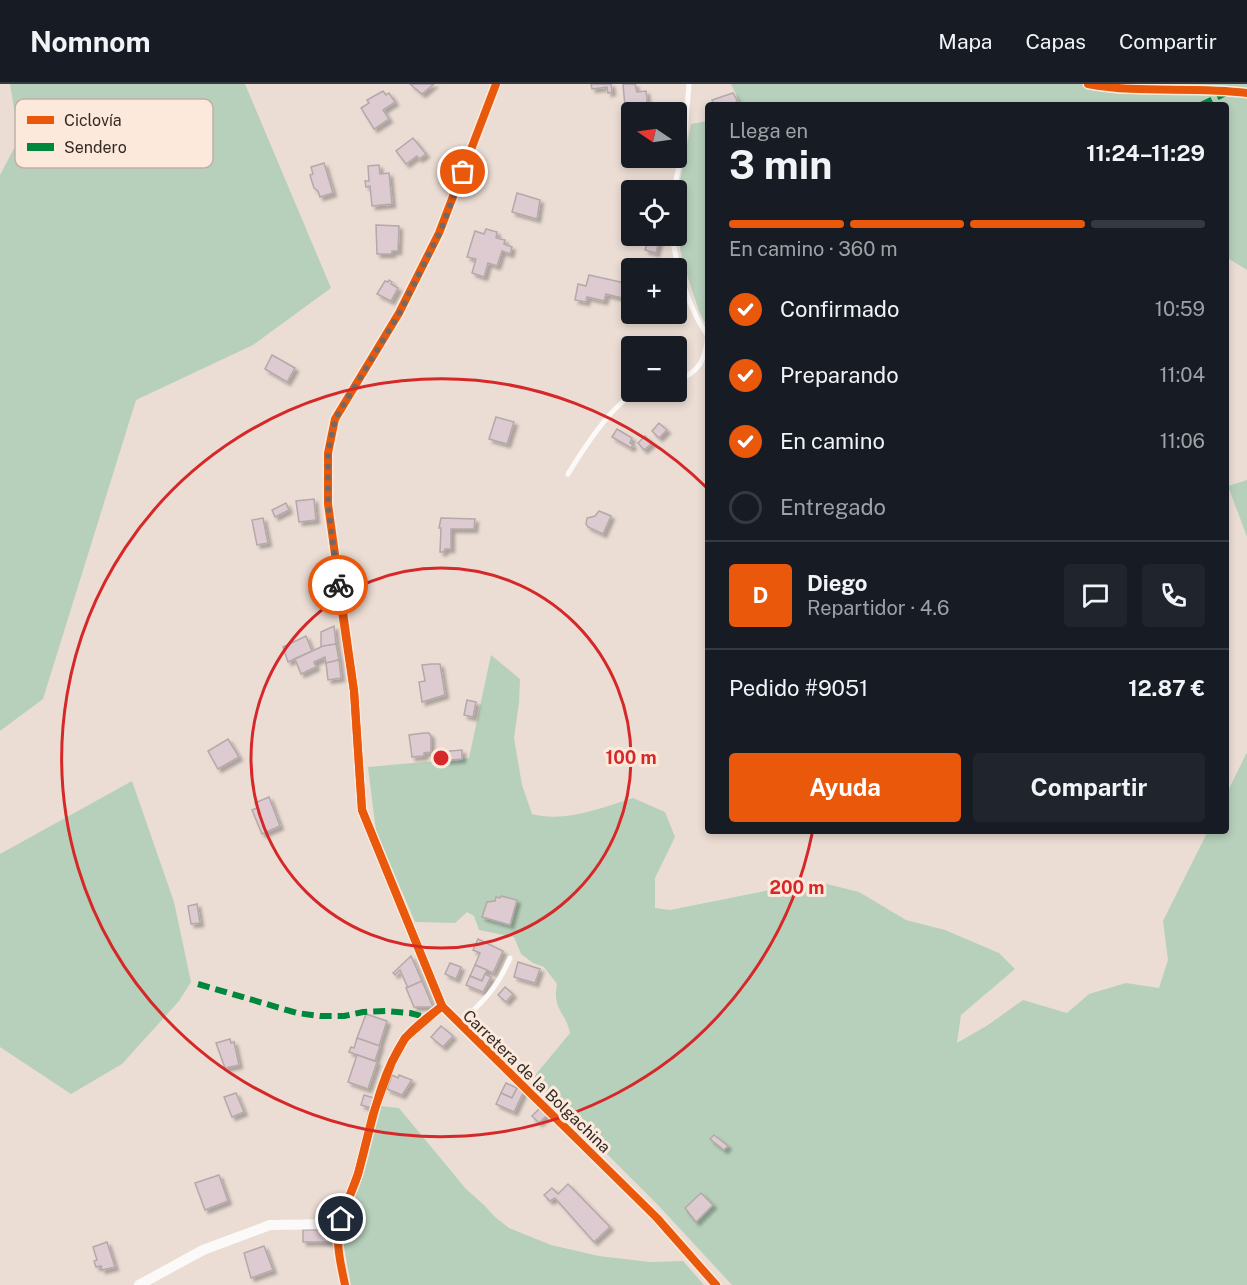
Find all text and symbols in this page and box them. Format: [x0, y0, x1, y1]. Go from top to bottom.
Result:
text: Nomnom [30, 25, 151, 58]
text: Mapa [938, 29, 992, 54]
text: Capas [1025, 29, 1086, 54]
text: Compartir [1119, 29, 1217, 54]
legend [15, 99, 213, 168]
north arrow [621, 102, 687, 168]
map controls [621, 102, 687, 402]
text: Ciclovía [64, 111, 122, 130]
text: Llega en [729, 119, 808, 143]
text: Sendero [64, 138, 127, 157]
text: 11:24–11:29 [1086, 140, 1205, 166]
text: 3 min [729, 142, 832, 188]
pin [437, 146, 488, 197]
icon: bag [446, 155, 479, 188]
button: locate [621, 180, 687, 246]
text: En camino · 360 m [729, 237, 898, 261]
button: + [621, 258, 687, 324]
icon: check [729, 293, 762, 326]
text: Confirmado [780, 296, 899, 322]
text: 10:59 [1155, 297, 1205, 321]
button: − [621, 336, 687, 402]
icon: check [729, 359, 762, 392]
text: Preparando [780, 362, 899, 388]
text: 11:04 [1159, 363, 1205, 387]
icon: check [729, 425, 762, 458]
text: En camino [780, 428, 885, 454]
text: 11:06 [1160, 429, 1205, 453]
text: Entregado [780, 494, 886, 520]
courier [308, 555, 368, 615]
button: chat [1064, 564, 1127, 627]
button: phone [1142, 564, 1205, 627]
icon: bike [322, 569, 355, 602]
text: Diego [807, 570, 867, 596]
text: D [753, 582, 768, 608]
text: Repartidor · 4.6 [807, 596, 949, 620]
text: Pedido #9051 [729, 675, 868, 701]
text: 12.87 € [1128, 675, 1205, 701]
text: 100 m [605, 747, 657, 768]
centre of rings [431, 748, 451, 768]
button: Ayuda [729, 753, 961, 822]
button: Compartir [973, 753, 1205, 822]
text: 200 m [770, 877, 824, 898]
street label: Carretera de la Bolgachina [459, 1006, 614, 1157]
pin [315, 1193, 366, 1244]
icon: home [324, 1202, 357, 1235]

